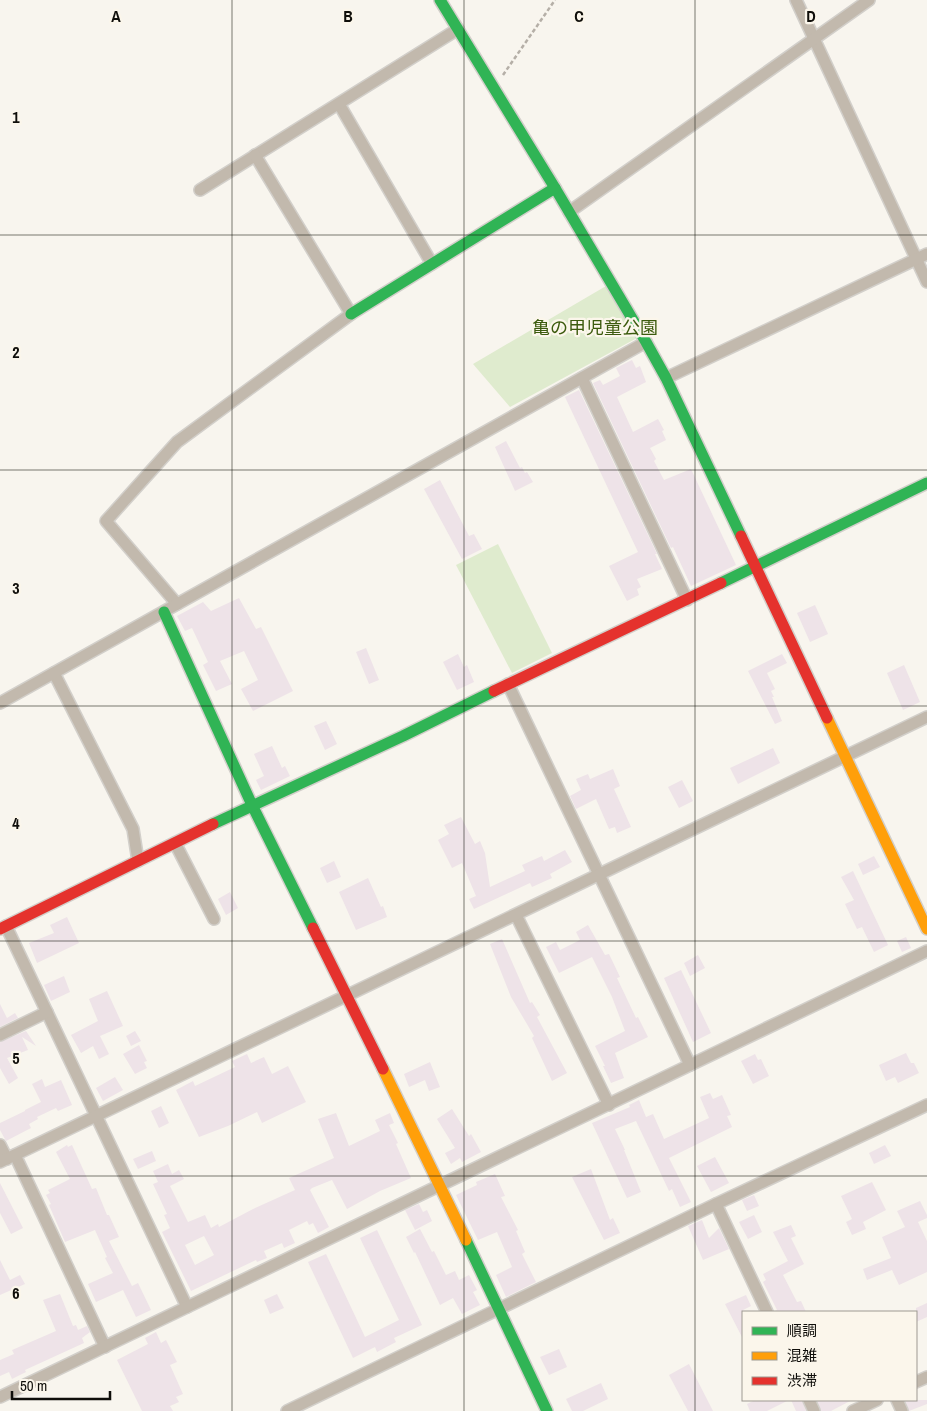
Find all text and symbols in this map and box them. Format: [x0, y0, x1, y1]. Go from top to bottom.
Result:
text: A [111, 5, 121, 27]
text: B [343, 5, 353, 27]
text: C [574, 5, 584, 27]
text: D [806, 5, 816, 27]
text: 1 [12, 106, 20, 128]
park label: 亀の甲児童公園 [532, 315, 658, 340]
text: 2 [12, 341, 20, 363]
text: 3 [12, 577, 20, 599]
text: 4 [12, 812, 20, 834]
text: 5 [12, 1047, 20, 1069]
text: 6 [12, 1282, 20, 1304]
legend [742, 1311, 917, 1401]
text: 順調 [787, 1320, 817, 1341]
text: 混雑 [787, 1345, 817, 1366]
scale bar [12, 1368, 110, 1400]
text: 渋滞 [787, 1370, 817, 1391]
text: 50 m [20, 1375, 47, 1396]

